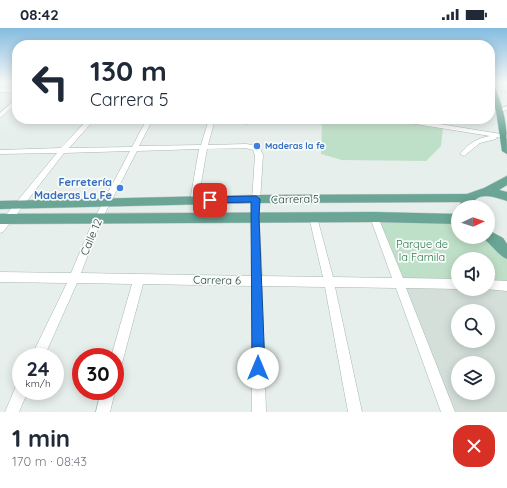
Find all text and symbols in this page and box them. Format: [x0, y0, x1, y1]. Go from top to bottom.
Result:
text: 08:42 [20, 5, 59, 24]
text: 130 m [90, 53, 167, 88]
icon: left [24, 56, 76, 108]
text: Carrera 5 [90, 88, 169, 111]
place label: Maderas la fe [265, 140, 325, 151]
marker: Maderas la fe [252, 141, 262, 151]
place label: Ferretería Maderas La Fe [34, 175, 112, 202]
marker: Ferretería Maderas La Fe [115, 183, 125, 193]
pin [193, 183, 227, 217]
icon: arrive [199, 189, 221, 211]
street label: Carrera 5 [271, 192, 319, 206]
north arrow [451, 200, 495, 244]
map controls [451, 200, 495, 400]
street label: Calle 12 [77, 217, 105, 257]
park label: Parque de la Famila [396, 237, 448, 264]
button: sound [451, 252, 495, 296]
street label: Carrera 6 [193, 273, 241, 287]
button: search [451, 304, 495, 348]
position arrow [237, 347, 279, 389]
speed limit sign: 30 [72, 348, 124, 400]
text: 24 [26, 356, 50, 381]
button: layers [451, 356, 495, 400]
text: km/h [25, 377, 51, 390]
text: 1 min [12, 423, 70, 453]
button: close [453, 425, 495, 467]
text: 170 m · 08:43 [12, 453, 87, 469]

